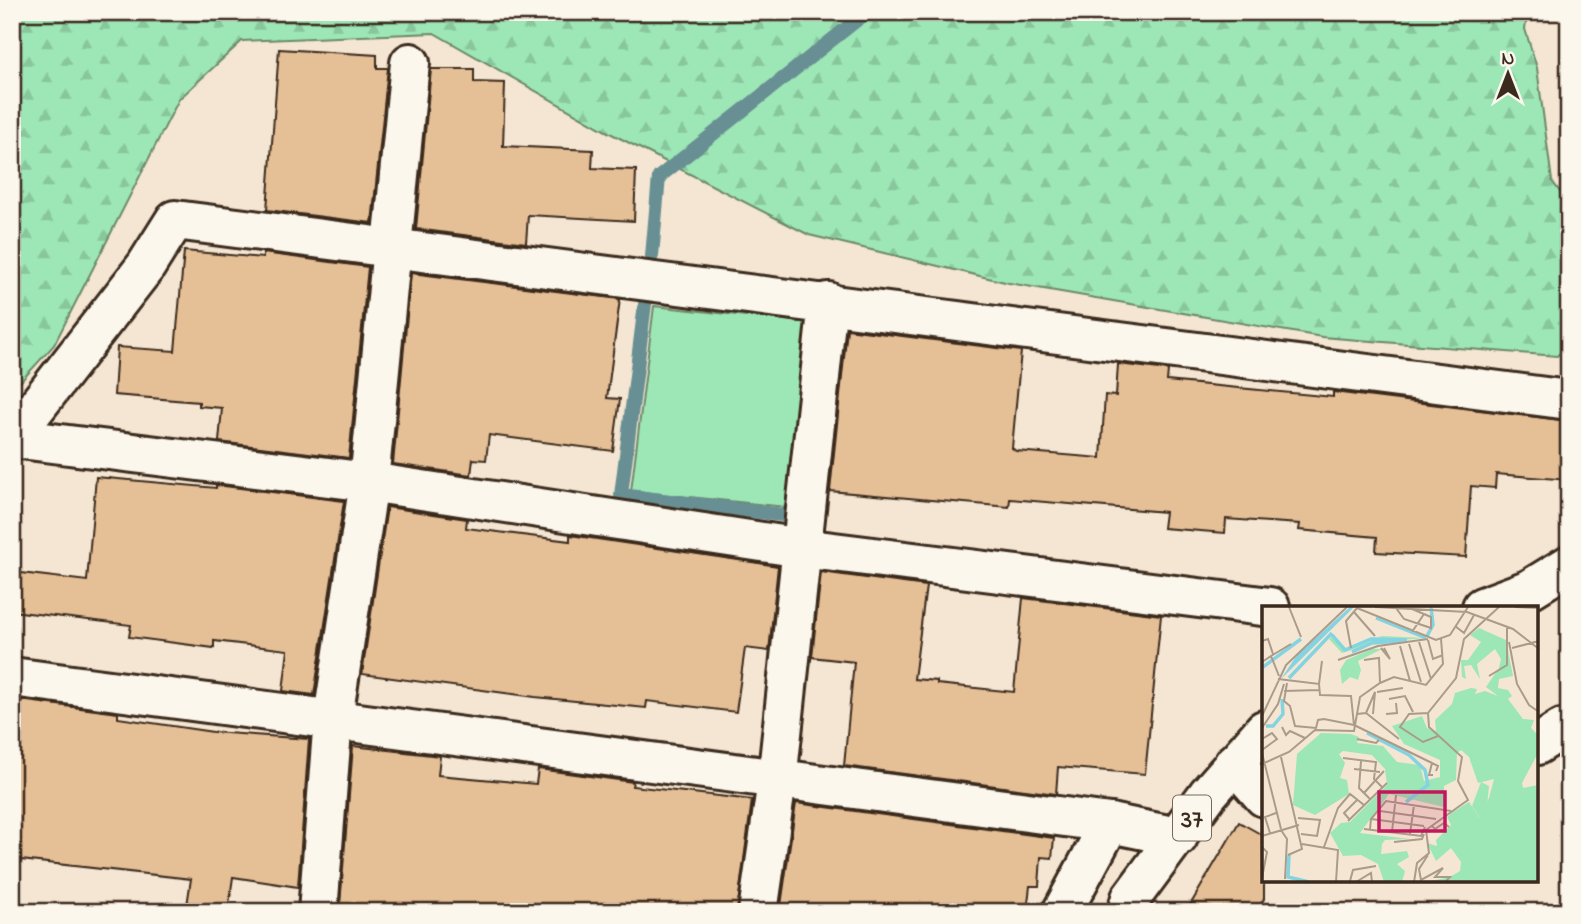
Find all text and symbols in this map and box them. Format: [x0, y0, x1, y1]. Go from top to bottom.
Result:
north arrow [1472, 38, 1542, 108]
text: N [1502, 46, 1515, 73]
inset map [1262, 606, 1539, 882]
road number: 37 [1173, 796, 1211, 840]

